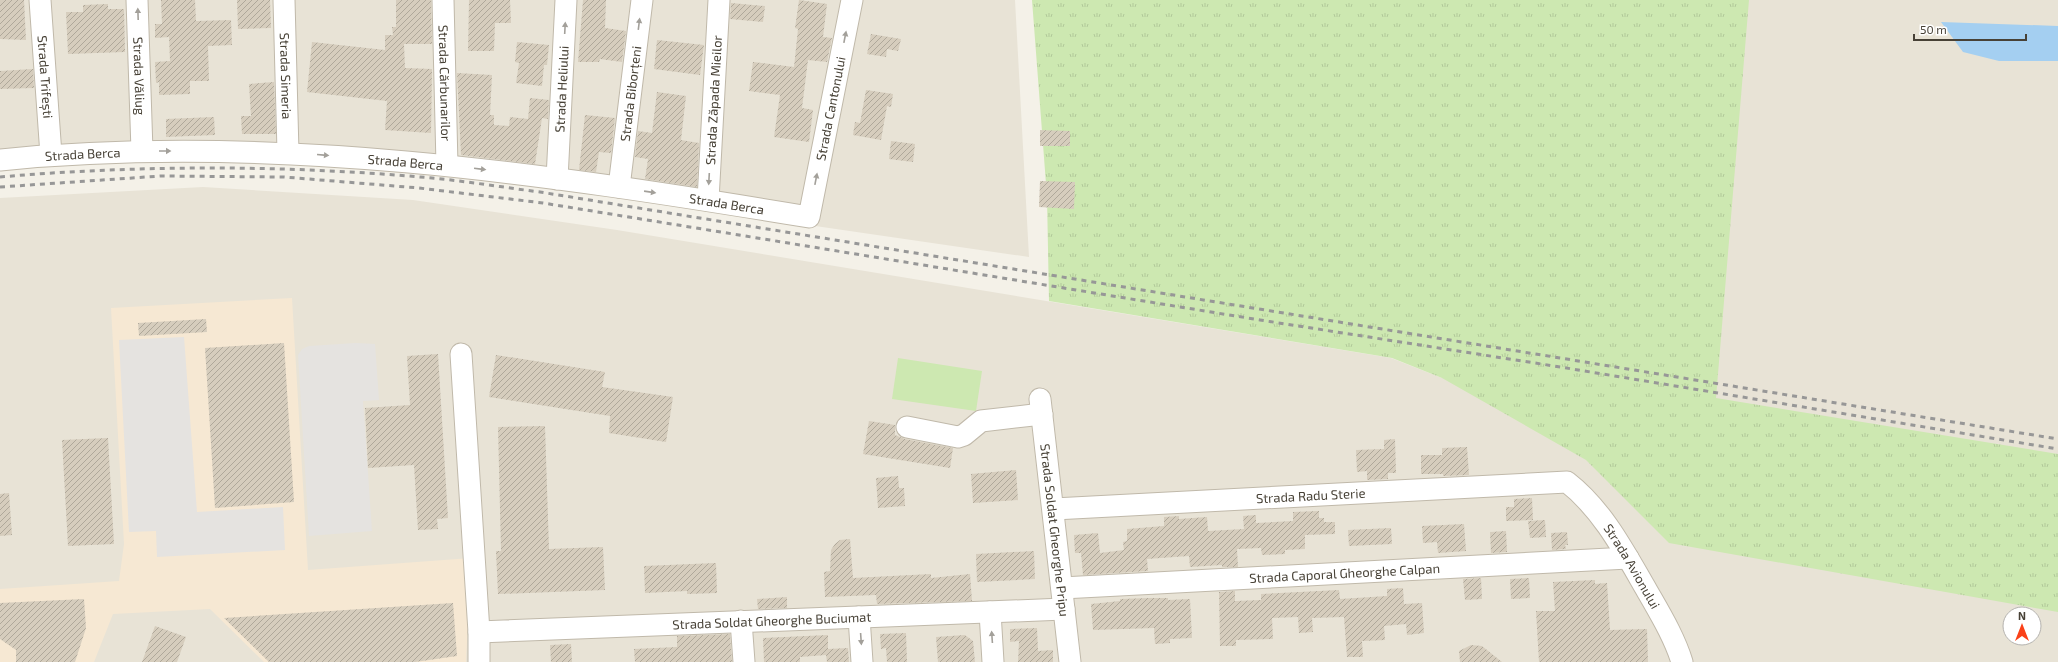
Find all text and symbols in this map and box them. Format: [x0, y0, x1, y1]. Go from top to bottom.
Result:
one-way arrow [135, 7, 141, 20]
scale bar [1914, 16, 2026, 42]
one-way arrow [636, 17, 643, 30]
one-way arrow [561, 22, 568, 34]
text: 50 m [1920, 22, 1947, 36]
street label: Strada Cărbunarilor [436, 25, 454, 141]
one-way arrow [842, 31, 848, 44]
street label: Strada Simeria [277, 33, 295, 119]
street label: Strada Trifești [35, 35, 56, 119]
street label: Strada Zăpada Mieilor [702, 35, 725, 166]
street label: Strada Văliug [130, 37, 149, 115]
street label: Strada Heliului [551, 45, 572, 133]
street label: Strada Biborțeni [617, 45, 644, 142]
street label: Strada Cantonului [812, 55, 849, 162]
street label: Strada Berca [44, 144, 121, 164]
one-way arrow [159, 148, 171, 155]
street label: Strada Berca [367, 151, 444, 173]
one-way arrow [317, 152, 329, 159]
one-way arrow [474, 166, 486, 173]
one-way arrow [814, 172, 820, 185]
one-way arrow [706, 173, 712, 186]
one-way arrow [644, 189, 656, 195]
street label: Strada Berca [688, 190, 765, 218]
street label: Strada Soldat Gheorghe Pripu [1037, 443, 1073, 618]
street label: Strada Radu Sterie [1256, 485, 1366, 506]
street label: Strada Avionului [1600, 521, 1664, 612]
street label: Strada Caporal Gheorghe Calpan [1249, 560, 1440, 586]
north arrow [2002, 606, 2042, 646]
street label: Strada Soldat Gheorghe Buciumat [672, 609, 872, 632]
text: N [2018, 609, 2026, 622]
one-way arrow [988, 631, 995, 643]
one-way arrow [857, 633, 864, 645]

